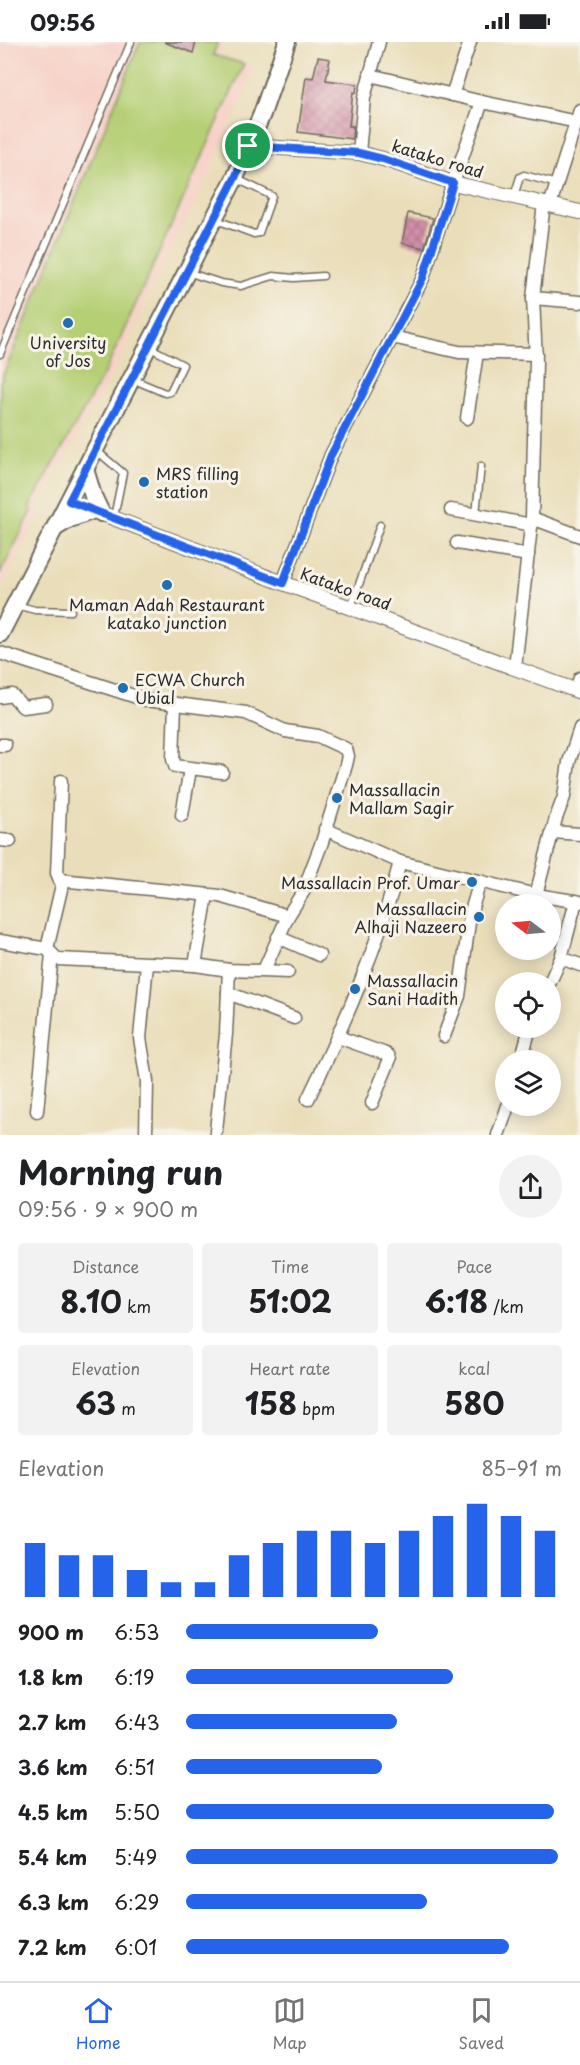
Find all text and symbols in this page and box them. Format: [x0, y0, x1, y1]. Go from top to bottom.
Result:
text: 09:56 [30, 5, 95, 38]
pin [222, 120, 273, 171]
icon: arrive [231, 129, 264, 162]
street label: katako road [389, 133, 487, 183]
marker: University of Jos [61, 316, 75, 330]
place label: University of Jos [30, 330, 106, 372]
place label: MRS filling station [156, 461, 239, 503]
marker: MRS filling station [137, 475, 151, 489]
street label: Katako road [297, 560, 395, 616]
marker: Maman Adah Restaurant katako junction [160, 578, 174, 592]
place label: Maman Adah Restaurant katako junction [69, 592, 265, 634]
place label: ECWA Church Ubial [135, 667, 245, 709]
marker: ECWA Church Ubial [116, 681, 130, 695]
place label: Massallacin Mallam Sagir [349, 777, 455, 819]
marker: Massallacin Mallam Sagir [330, 791, 344, 805]
place label: Massallacin Prof. Umar [281, 870, 461, 894]
marker: Massallacin Prof. Umar [465, 875, 479, 889]
north arrow [495, 894, 561, 960]
map controls [495, 894, 561, 1116]
place label: Massallacin Alhaji Nazeero [355, 896, 467, 938]
marker: Massallacin Alhaji Nazeero [472, 910, 486, 924]
place label: Massallacin Sani Hadith [367, 968, 458, 1010]
button: locate [495, 972, 561, 1038]
marker: Massallacin Sani Hadith [348, 982, 362, 996]
button: layers [495, 1050, 561, 1116]
text: Morning run [18, 1146, 223, 1196]
button: share [499, 1155, 562, 1218]
text: 09:56 · 9 × 900 m [18, 1194, 198, 1224]
text: Distance [72, 1254, 139, 1278]
text: Time [271, 1254, 309, 1278]
text: Pace [456, 1254, 492, 1278]
text: 8.10 [60, 1278, 122, 1323]
text: 51:02 [248, 1278, 332, 1323]
text: 6:18 [425, 1278, 488, 1323]
text: km [122, 1294, 151, 1318]
text: /km [488, 1294, 524, 1318]
text: Elevation [71, 1356, 140, 1380]
text: Heart rate [250, 1356, 330, 1380]
text: kcal [458, 1356, 490, 1380]
text: 63 [76, 1380, 116, 1425]
text: 158 [245, 1380, 297, 1425]
text: 580 [444, 1380, 504, 1425]
text: m [116, 1396, 136, 1420]
text: bpm [297, 1396, 335, 1420]
text: Elevation [18, 1453, 104, 1483]
text: 85–91 m [482, 1453, 562, 1483]
text: 900 m [18, 1617, 84, 1647]
text: 6:53 [114, 1617, 159, 1647]
text: 1.8 km [18, 1662, 83, 1692]
text: 6:19 [114, 1662, 154, 1692]
text: 2.7 km [18, 1707, 86, 1737]
text: 6:43 [114, 1707, 160, 1737]
text: 3.6 km [18, 1752, 88, 1782]
text: 6:51 [114, 1752, 155, 1782]
text: 4.5 km [18, 1797, 88, 1827]
text: 5:50 [114, 1797, 160, 1827]
text: 5.4 km [18, 1842, 87, 1872]
text: 5:49 [114, 1842, 157, 1872]
text: 6.3 km [18, 1887, 89, 1917]
text: 6:29 [114, 1887, 159, 1917]
text: 7.2 km [18, 1932, 87, 1962]
text: 6:01 [114, 1932, 157, 1962]
tab: Home [76, 1994, 120, 2054]
tab: Map [272, 1994, 307, 2054]
tab: Saved [459, 1994, 504, 2054]

